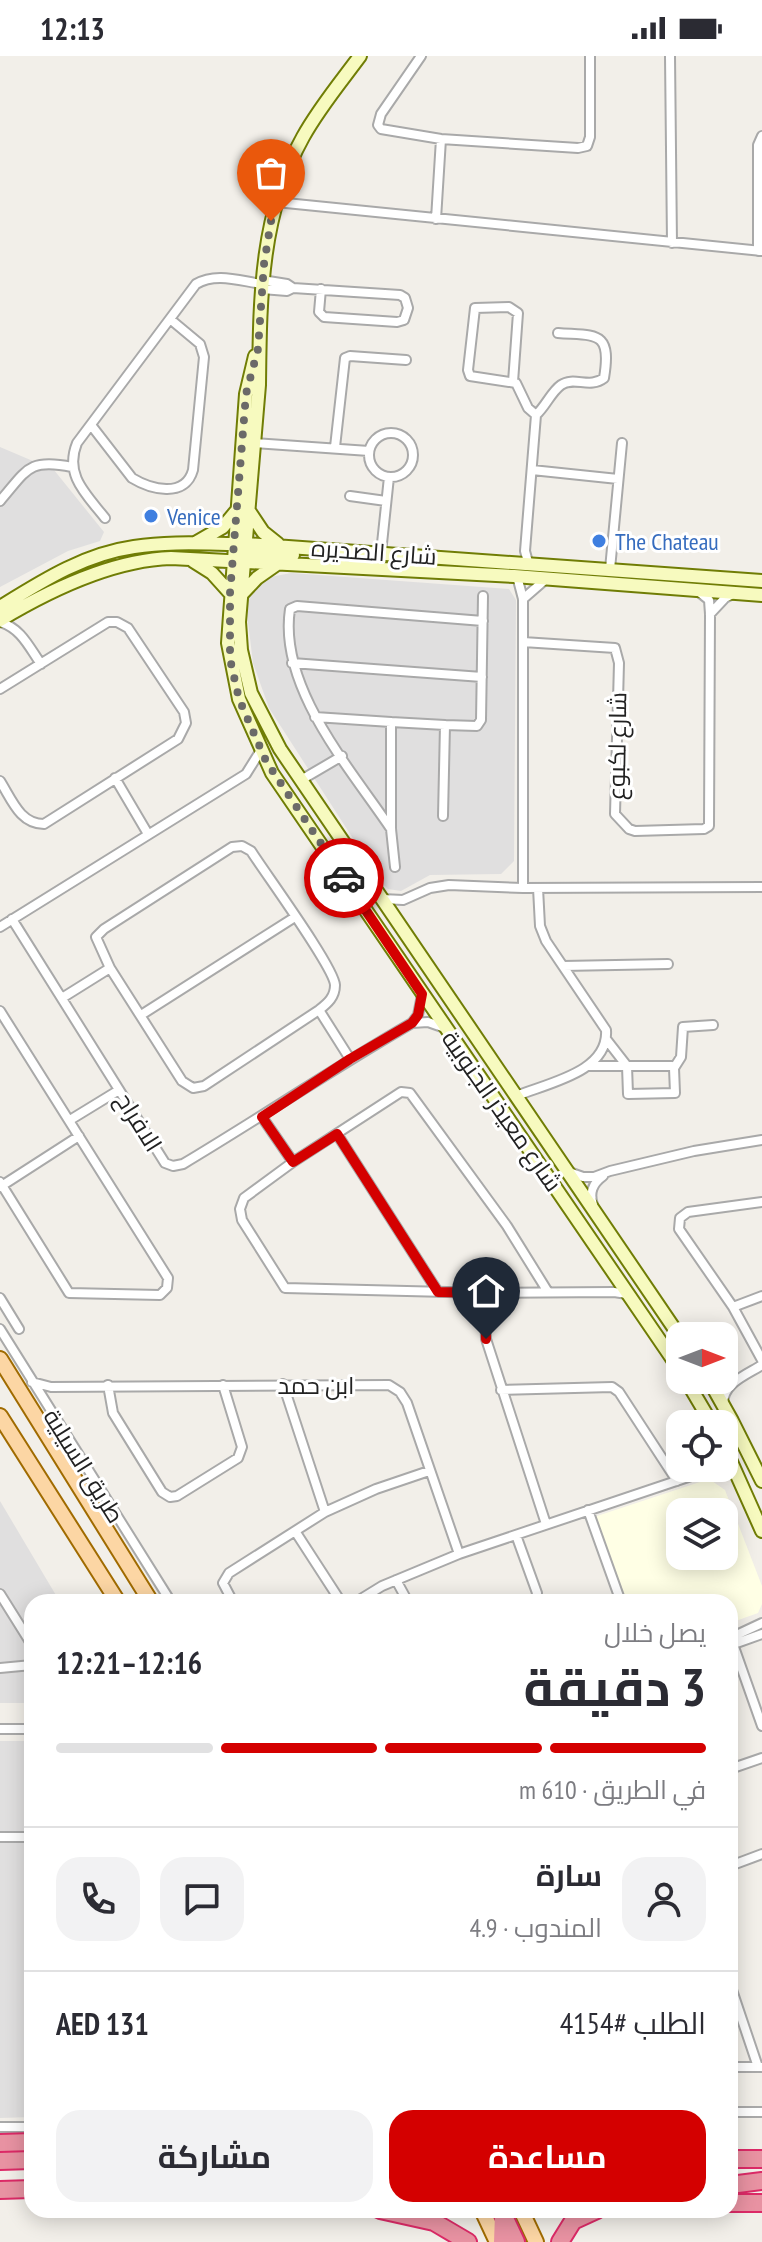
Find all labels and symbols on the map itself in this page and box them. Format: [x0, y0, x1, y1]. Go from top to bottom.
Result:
pin [237, 139, 305, 221]
place label: Venice [166, 501, 221, 532]
marker: Venice [142, 507, 160, 525]
place label: The Chateau [615, 526, 719, 557]
street label: شارع الصديره [310, 532, 438, 573]
marker: The Chateau [590, 532, 608, 550]
street label: شارع لكبوع [601, 692, 634, 800]
courier [304, 838, 384, 918]
street label: شارع معيذر الجنوبية [434, 1025, 569, 1198]
street label: الافراح [108, 1087, 169, 1158]
pin [452, 1257, 520, 1339]
north arrow [666, 1322, 738, 1394]
street label: ابن حمد [277, 1370, 355, 1401]
street label: طريق السيلية [37, 1403, 131, 1529]

